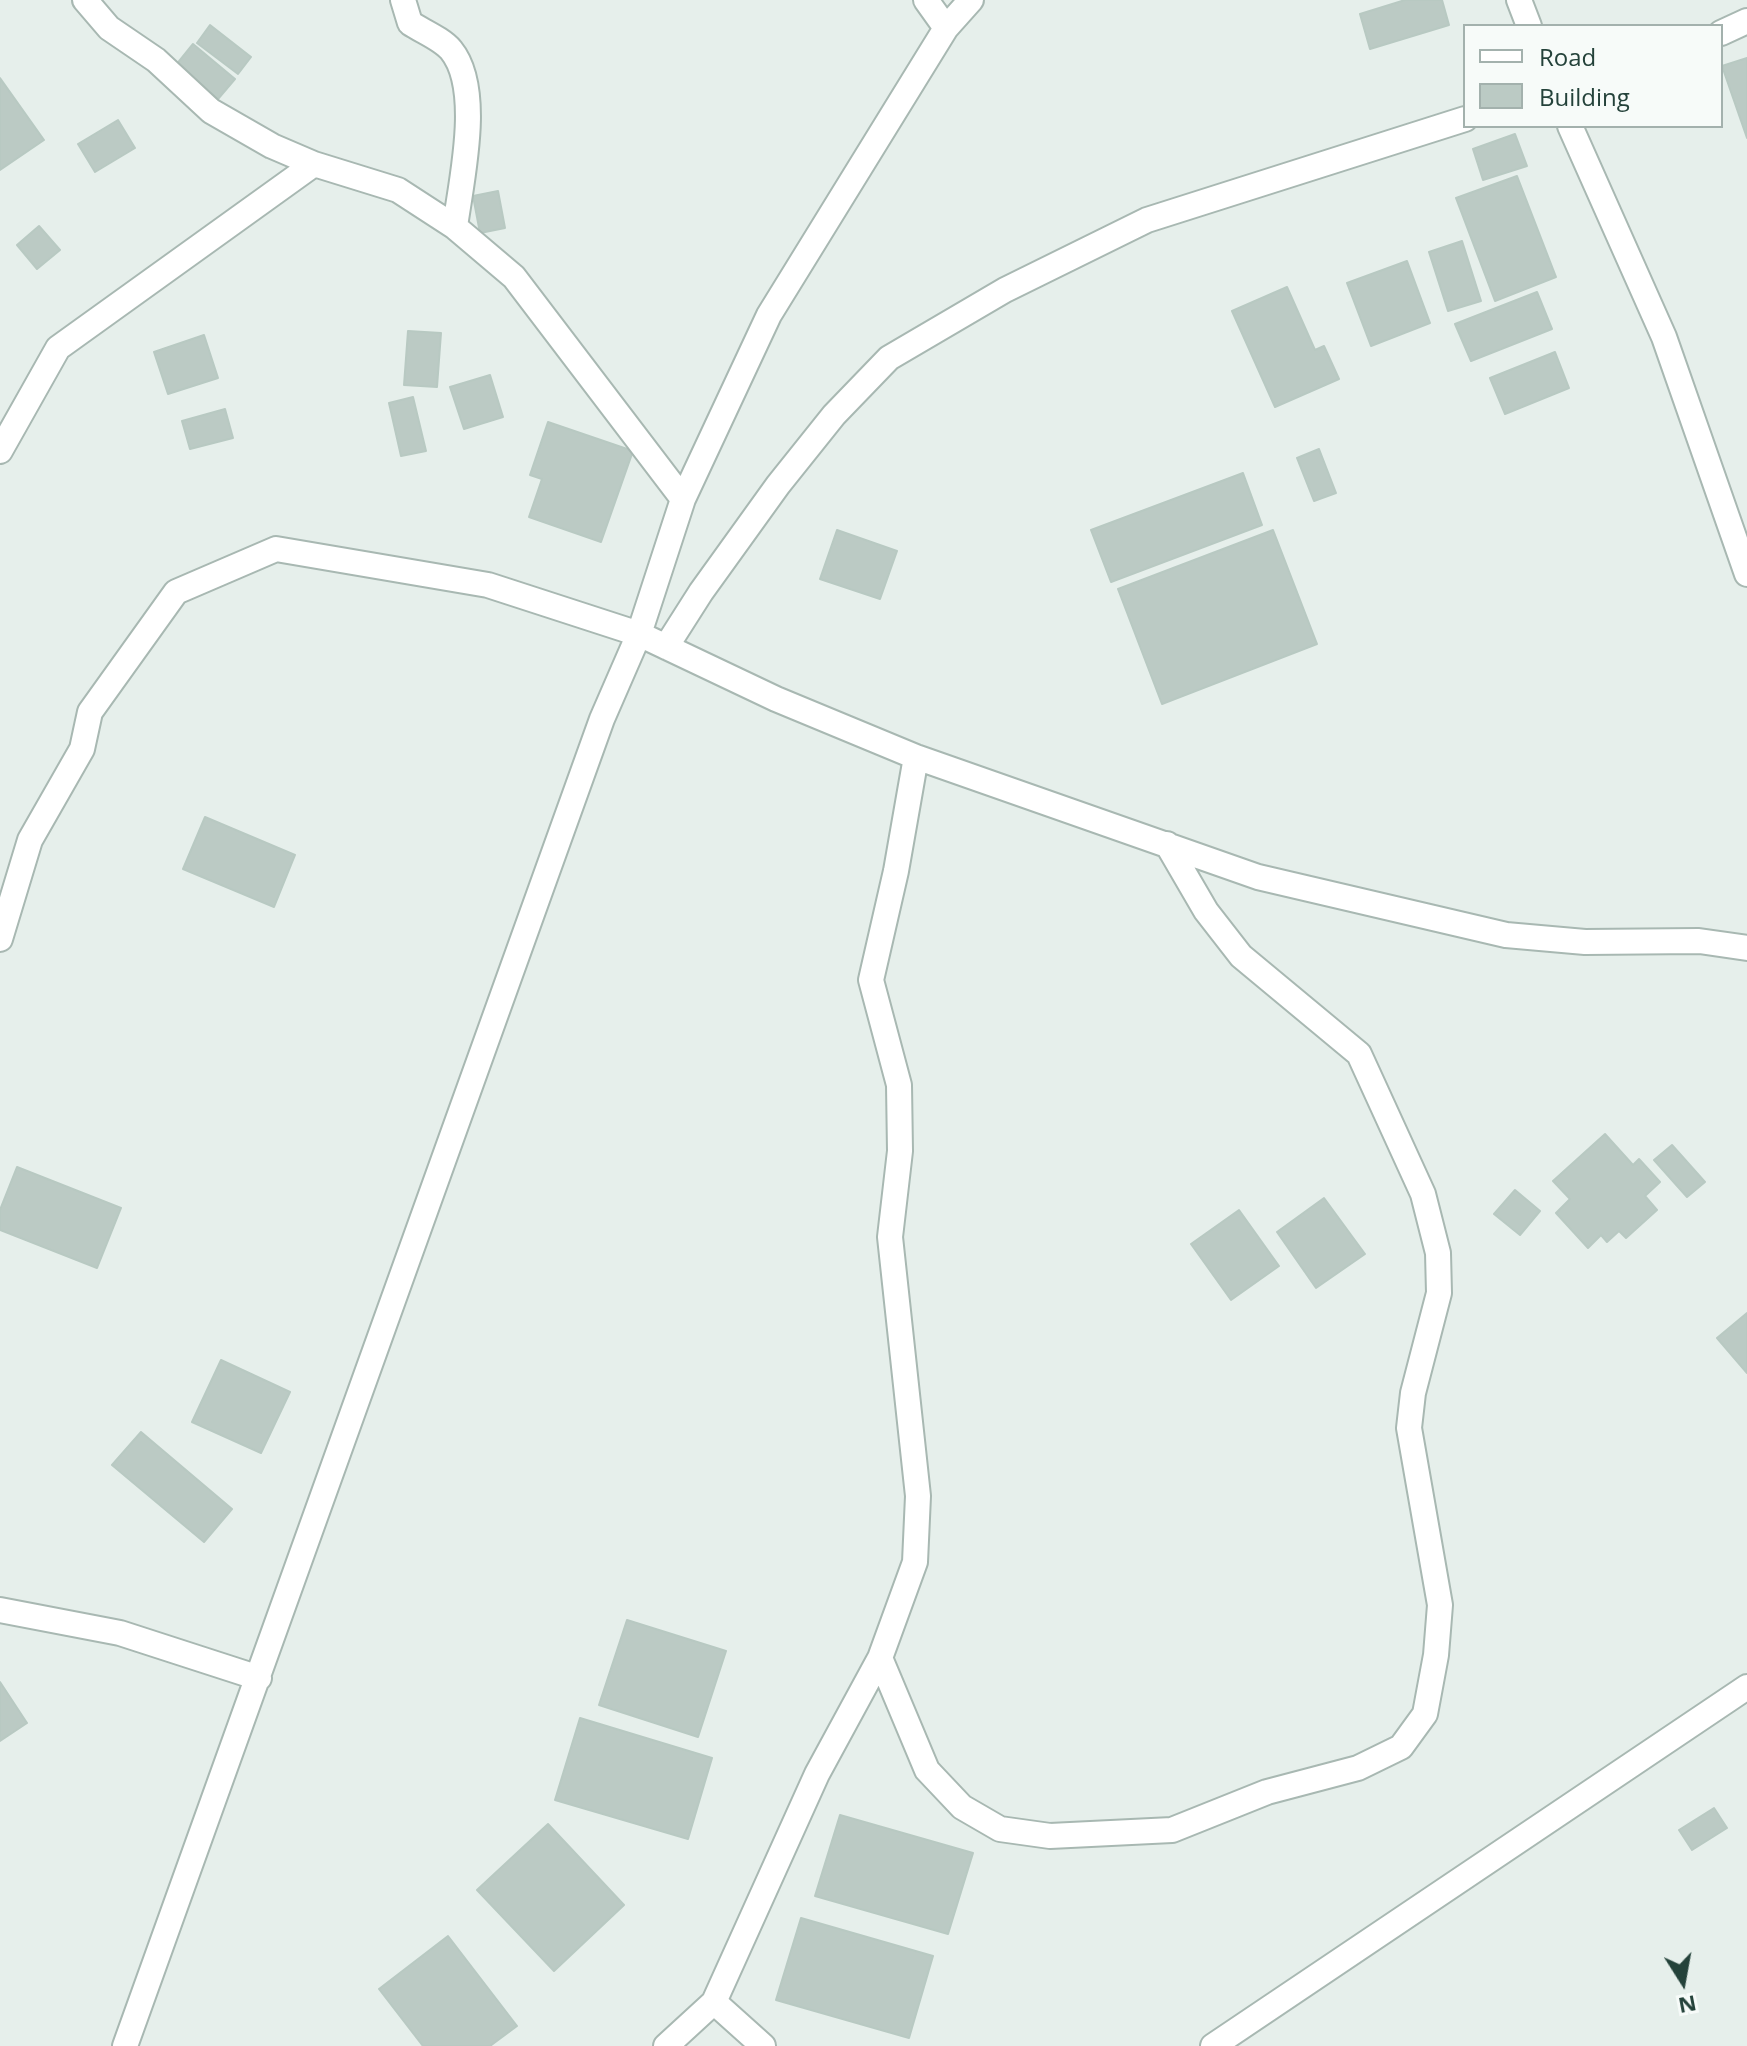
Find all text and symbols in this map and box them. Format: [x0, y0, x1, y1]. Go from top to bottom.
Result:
legend [1463, 24, 1723, 128]
text: Road [1539, 40, 1596, 73]
text: Building [1539, 80, 1630, 113]
north arrow [1643, 1942, 1723, 2022]
text: N [1676, 1989, 1699, 2022]

